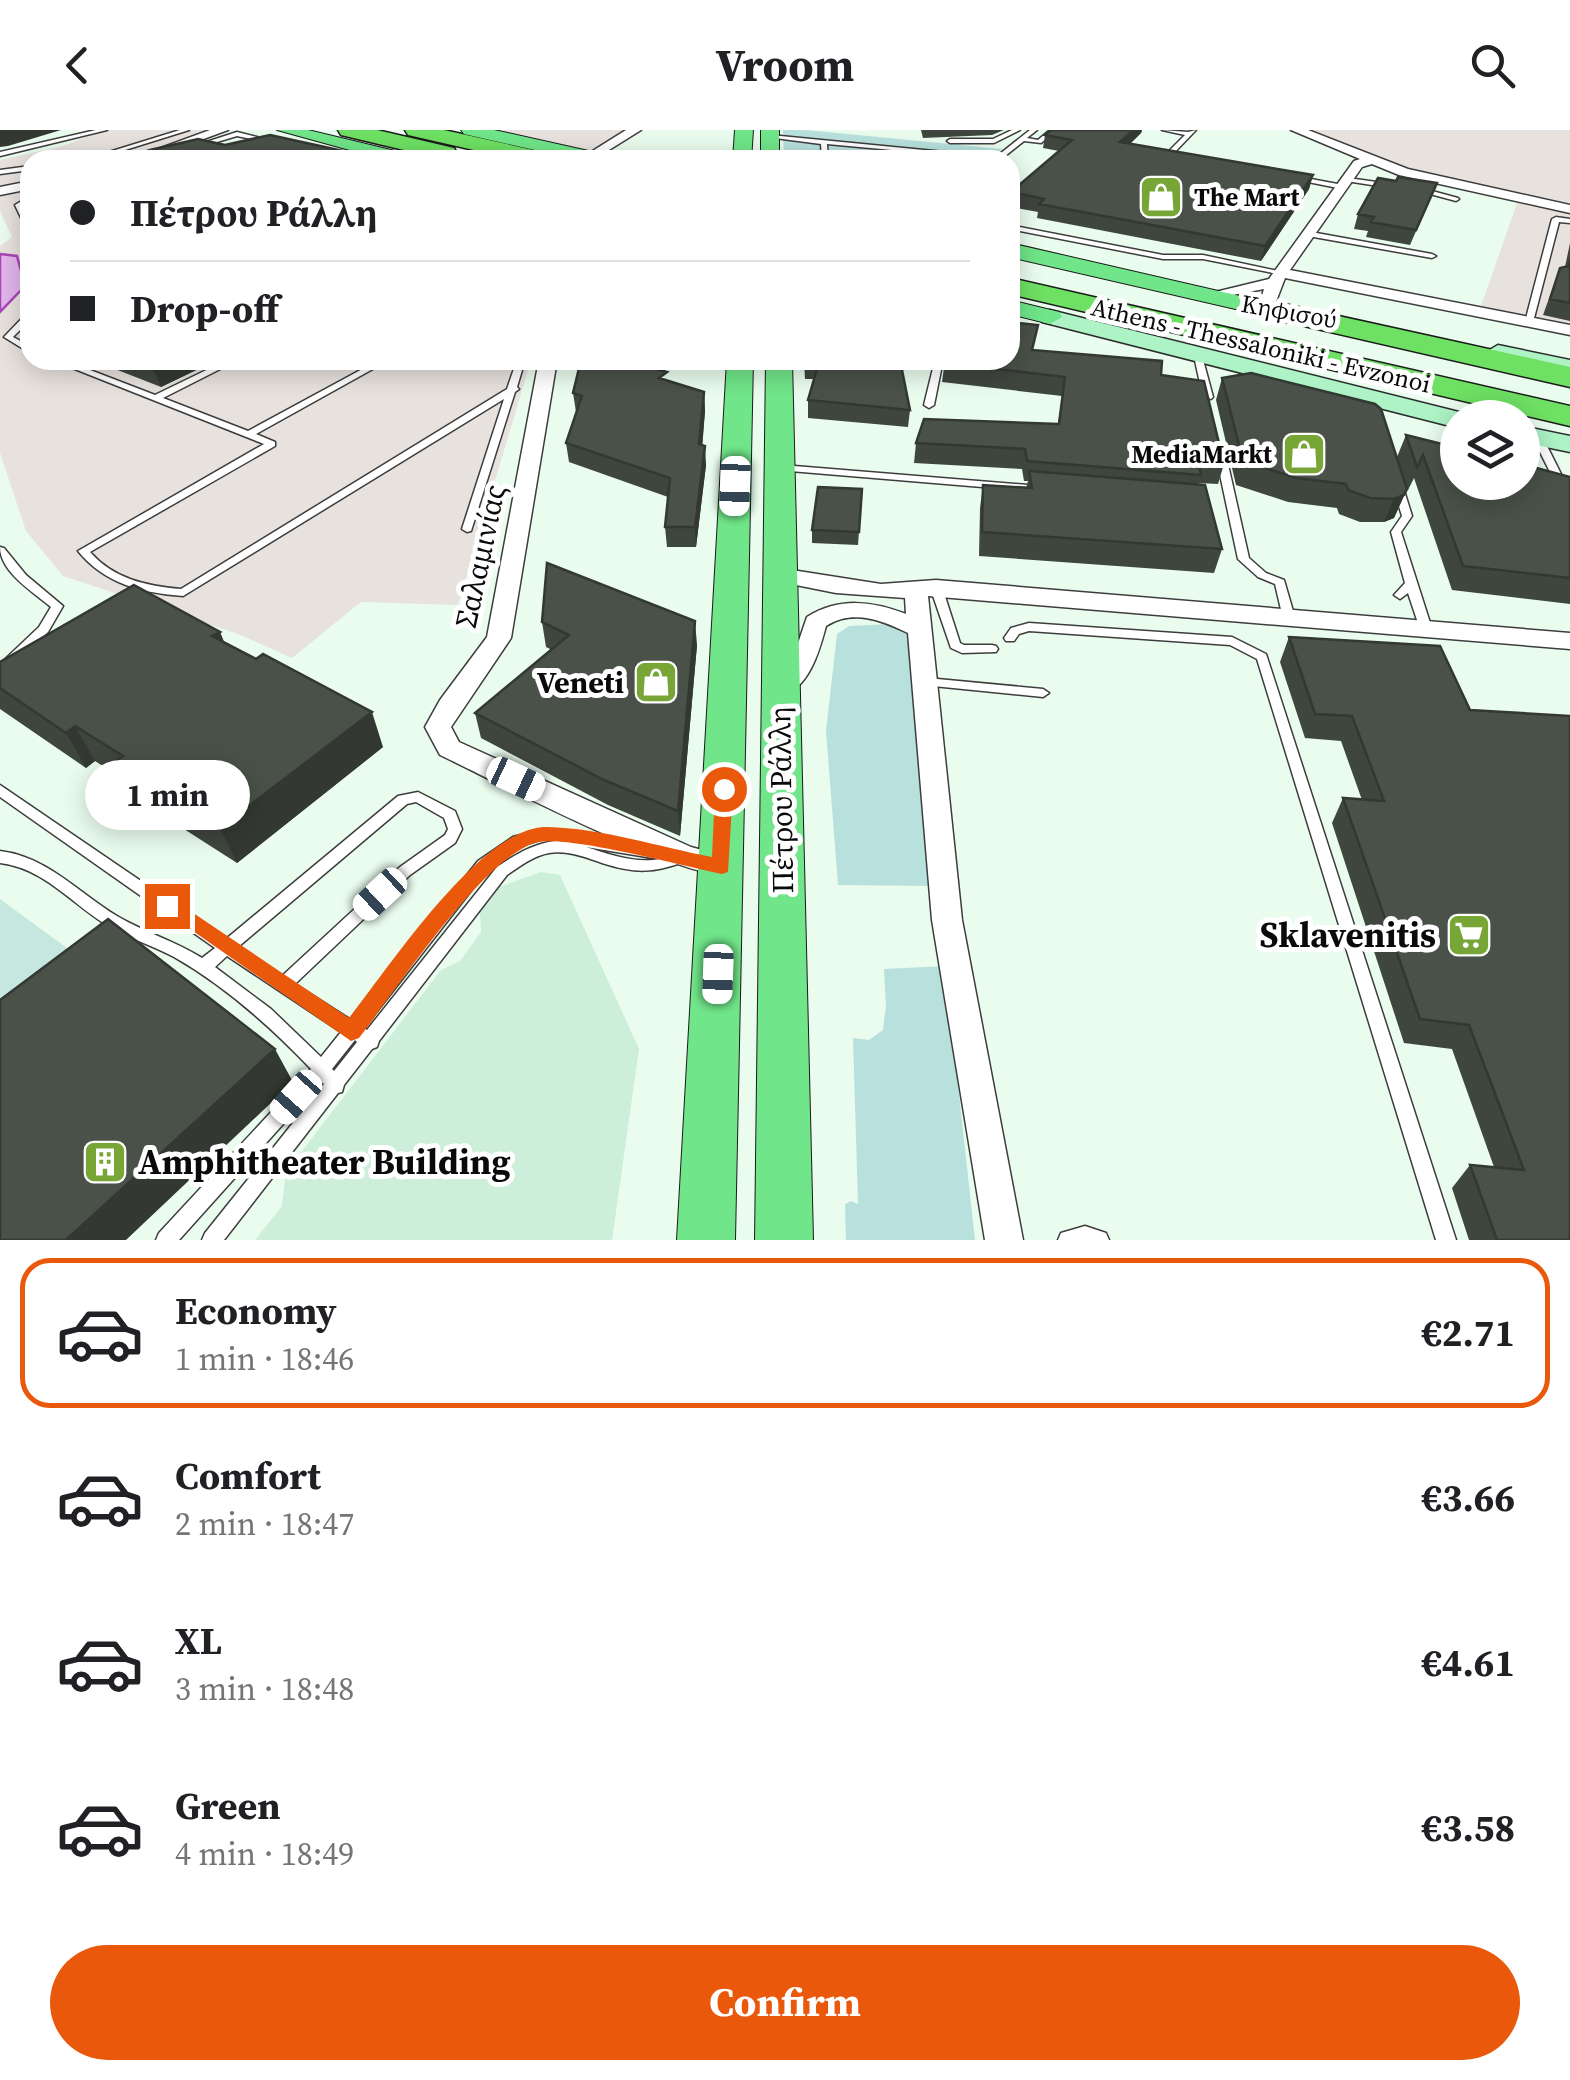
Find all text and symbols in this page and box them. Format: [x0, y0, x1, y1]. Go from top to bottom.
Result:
text: Vroom [716, 34, 854, 96]
icon: back [50, 38, 105, 93]
icon: search [1465, 38, 1520, 93]
shop icon: The Mart [1138, 174, 1184, 220]
place label: The Mart [1194, 180, 1301, 214]
text: Πέτρου Ράλλη [130, 187, 377, 239]
text: Drop-off [130, 283, 279, 335]
street label: Κηφισού [1239, 286, 1339, 336]
street label: Athens - Thessaloniki - Evzonoi [1088, 289, 1434, 401]
map controls [1440, 400, 1540, 500]
button: layers [1440, 400, 1540, 500]
shop icon: MediaMarkt [1281, 431, 1327, 477]
place label: MediaMarkt [1131, 437, 1273, 471]
car [719, 455, 751, 517]
street label: Σαλαμινίας [445, 481, 515, 631]
shop icon: Veneti [633, 659, 679, 705]
place label: Veneti [537, 662, 624, 703]
street label: Πέτρου Ράλλη [759, 706, 803, 894]
car [482, 753, 550, 805]
callout: 1 min [84, 761, 250, 831]
route start [702, 767, 747, 812]
text: 1 min [126, 773, 209, 817]
car [348, 863, 412, 925]
route end [145, 884, 190, 929]
place label: Sklavenitis [1260, 911, 1436, 959]
supermarket icon: Sklavenitis [1446, 912, 1492, 958]
car [702, 943, 734, 1005]
car [265, 1065, 327, 1129]
place label: Amphitheater Building [138, 1138, 510, 1186]
building icon: Amphitheater Building [82, 1139, 128, 1185]
text: Economy [175, 1285, 337, 1337]
icon: car [55, 1288, 145, 1378]
text: €2.71 [1421, 1307, 1515, 1359]
text: 1 min · 18:46 [175, 1337, 354, 1381]
text: Comfort [175, 1450, 321, 1502]
icon: car [55, 1453, 145, 1543]
text: €3.66 [1421, 1472, 1515, 1524]
text: 2 min · 18:47 [175, 1502, 354, 1546]
text: XL [175, 1615, 222, 1667]
icon: car [55, 1618, 145, 1708]
text: €4.61 [1421, 1637, 1515, 1689]
text: 3 min · 18:48 [175, 1667, 354, 1711]
text: Green [175, 1780, 281, 1832]
icon: car [55, 1783, 145, 1873]
text: €3.58 [1421, 1802, 1515, 1854]
text: 4 min · 18:49 [175, 1832, 354, 1876]
button: Confirm [50, 1945, 1520, 2060]

